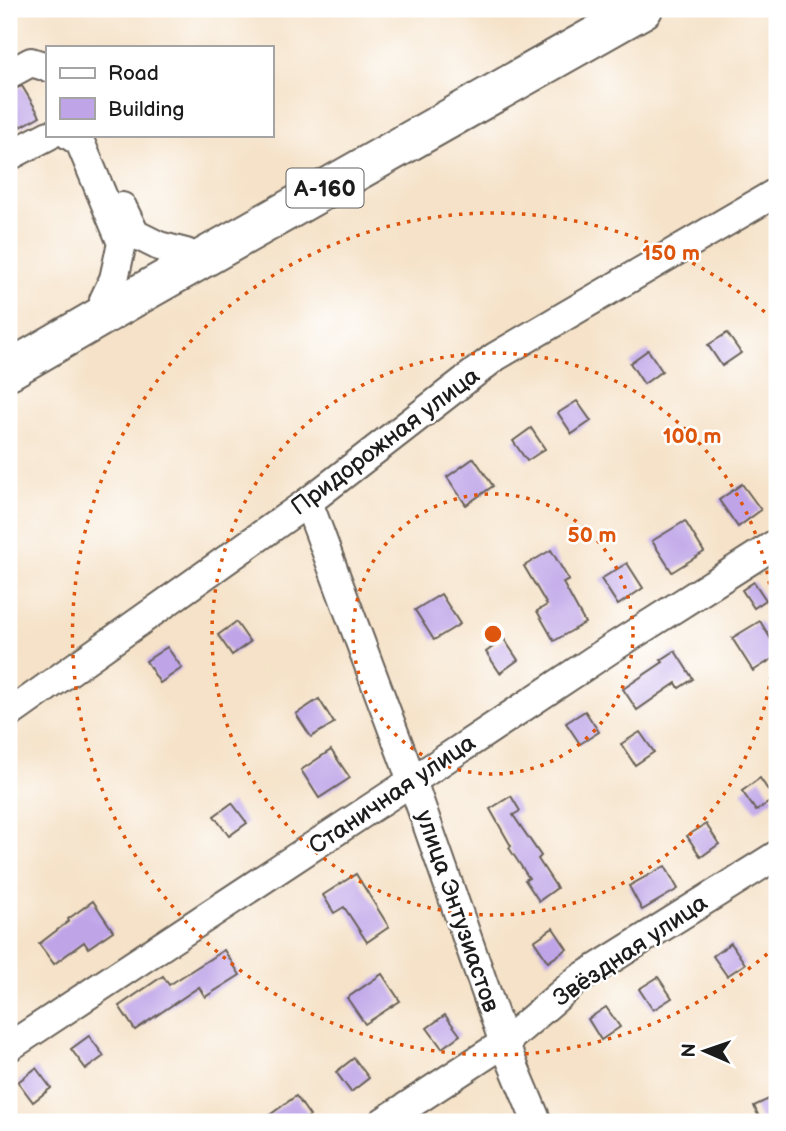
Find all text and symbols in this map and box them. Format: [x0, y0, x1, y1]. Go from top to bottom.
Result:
legend [46, 46, 273, 136]
text: Road [108, 61, 159, 86]
text: Building [108, 97, 184, 122]
road number: А-160 [286, 168, 364, 208]
text: 150 m [642, 241, 700, 266]
street label: Придорожная улица [285, 361, 485, 522]
text: 100 m [663, 424, 721, 449]
text: 50 m [568, 523, 616, 548]
centre of rings [481, 622, 505, 646]
street label: Станичная улица [304, 728, 481, 861]
street label: улица Энтузиастов [409, 806, 506, 1016]
street label: Звёздная улица [548, 888, 713, 1013]
north arrow [670, 1016, 740, 1086]
text: N [678, 1043, 701, 1058]

